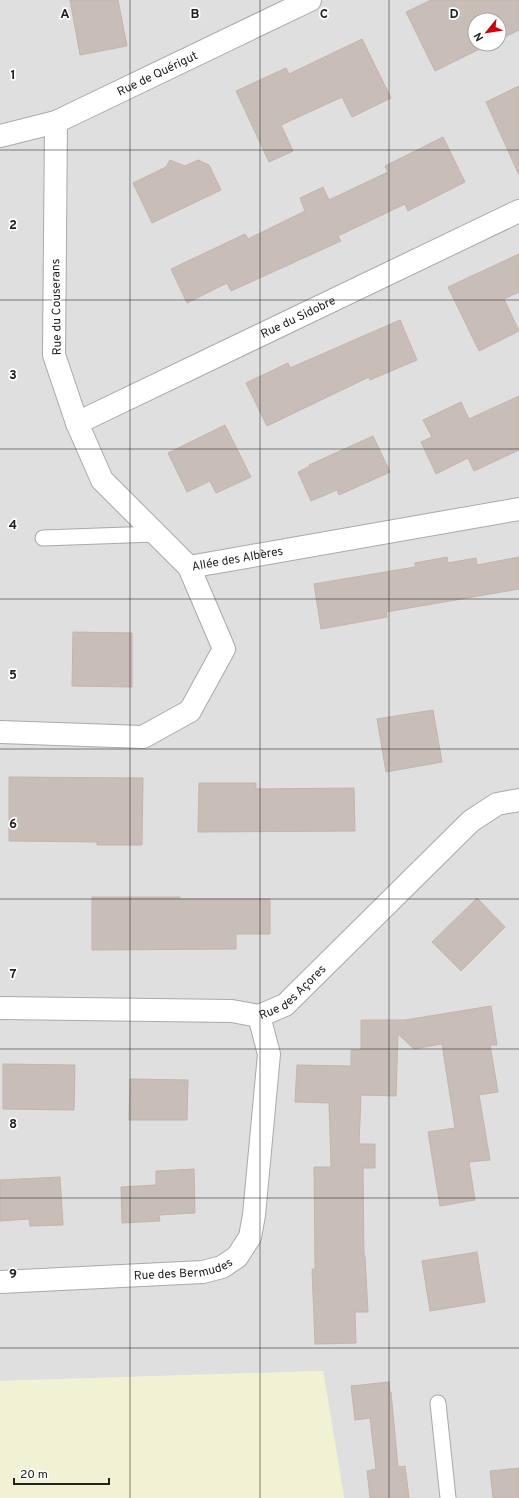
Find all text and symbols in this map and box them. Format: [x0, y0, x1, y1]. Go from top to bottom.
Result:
text: A [60, 7, 70, 23]
text: B [191, 7, 200, 23]
text: C [320, 7, 328, 23]
text: D [449, 7, 459, 23]
north arrow [467, 12, 507, 52]
text: N [471, 30, 487, 43]
street label: Rue de Quérigut [115, 48, 201, 100]
text: 1 [10, 68, 16, 84]
text: 2 [9, 218, 17, 234]
street label: Rue du Couserans [48, 258, 66, 355]
street label: Rue du Sidobre [258, 293, 338, 343]
text: 3 [9, 368, 17, 384]
text: 4 [9, 518, 17, 534]
street label: Allée des Albères [191, 544, 284, 575]
text: 5 [9, 668, 17, 684]
text: 6 [9, 817, 17, 833]
street label: Rue des Açores [257, 962, 330, 1024]
text: 7 [10, 967, 17, 983]
text: 8 [9, 1117, 17, 1133]
street label: Rue des Bermudes [133, 1255, 236, 1284]
text: 9 [9, 1267, 17, 1283]
scale bar [14, 1460, 109, 1486]
text: 20 m [20, 1467, 48, 1483]

